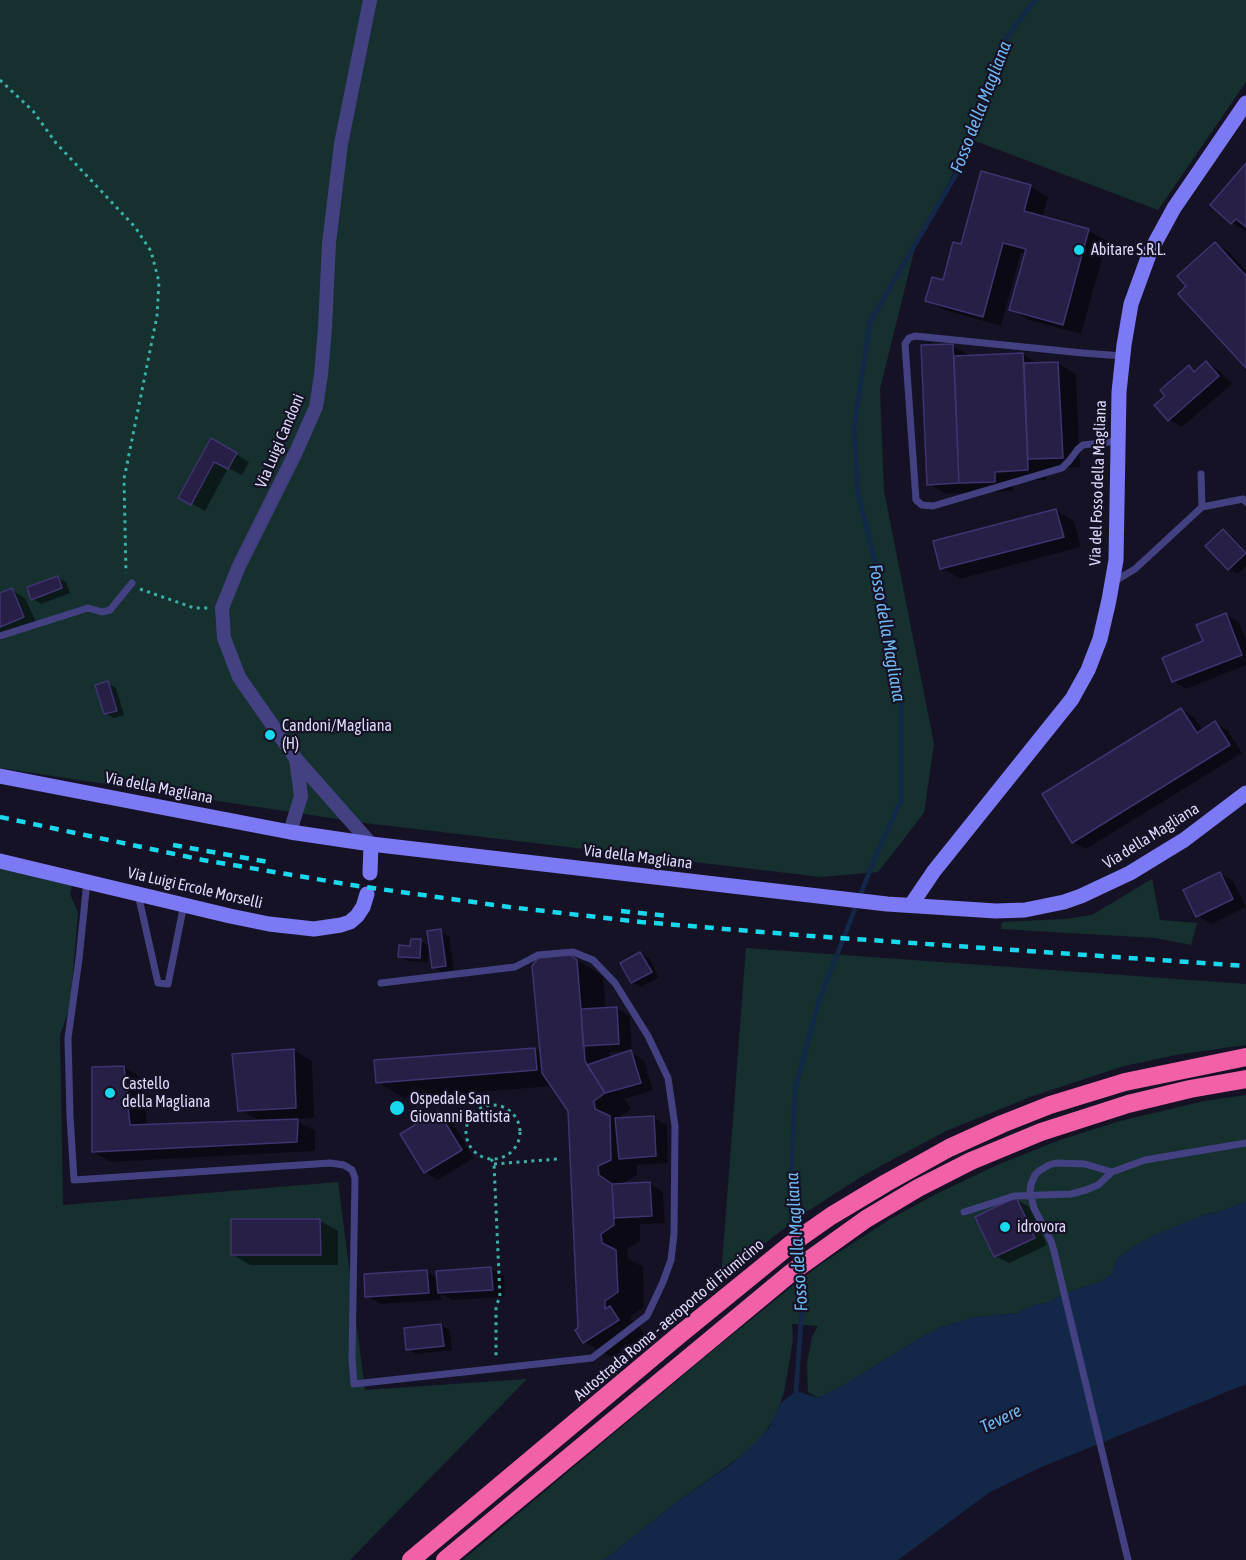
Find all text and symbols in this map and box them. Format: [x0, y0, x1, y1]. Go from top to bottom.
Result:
water label: Fosso della Magliana [946, 38, 1016, 176]
place label: Abitare S.R.L. [1091, 240, 1166, 260]
marker: Abitare S.R.L. [1072, 243, 1086, 257]
street label: Via Luigi Candoni [252, 391, 308, 491]
street label: Via del Fosso della Magliana [1086, 400, 1110, 566]
water label: Fosso della Magliana [864, 563, 910, 703]
place label: Candoni/Magliana (H) [282, 716, 392, 754]
marker: Candoni/Magliana (H) [263, 728, 277, 742]
street label: Via della Magliana [103, 768, 215, 808]
street label: Via della Magliana [1099, 799, 1203, 873]
street label: Via della Magliana [582, 841, 694, 873]
street label: Via Luigi Ercole Morselli [126, 863, 264, 913]
place label: Castello della Magliana [122, 1074, 211, 1112]
marker: Castello della Magliana [103, 1086, 117, 1100]
place label: Ospedale San Giovanni Battista [410, 1089, 510, 1127]
marker: Ospedale San Giovanni Battista [388, 1099, 406, 1117]
water label: Fosso della Magliana [781, 1172, 813, 1312]
place label: idrovora [1017, 1217, 1066, 1237]
marker: idrovora [998, 1220, 1012, 1234]
street label: Autostrada Roma - aeroporto di Fiumicino [570, 1235, 768, 1405]
water label: Tevere [977, 1400, 1025, 1438]

